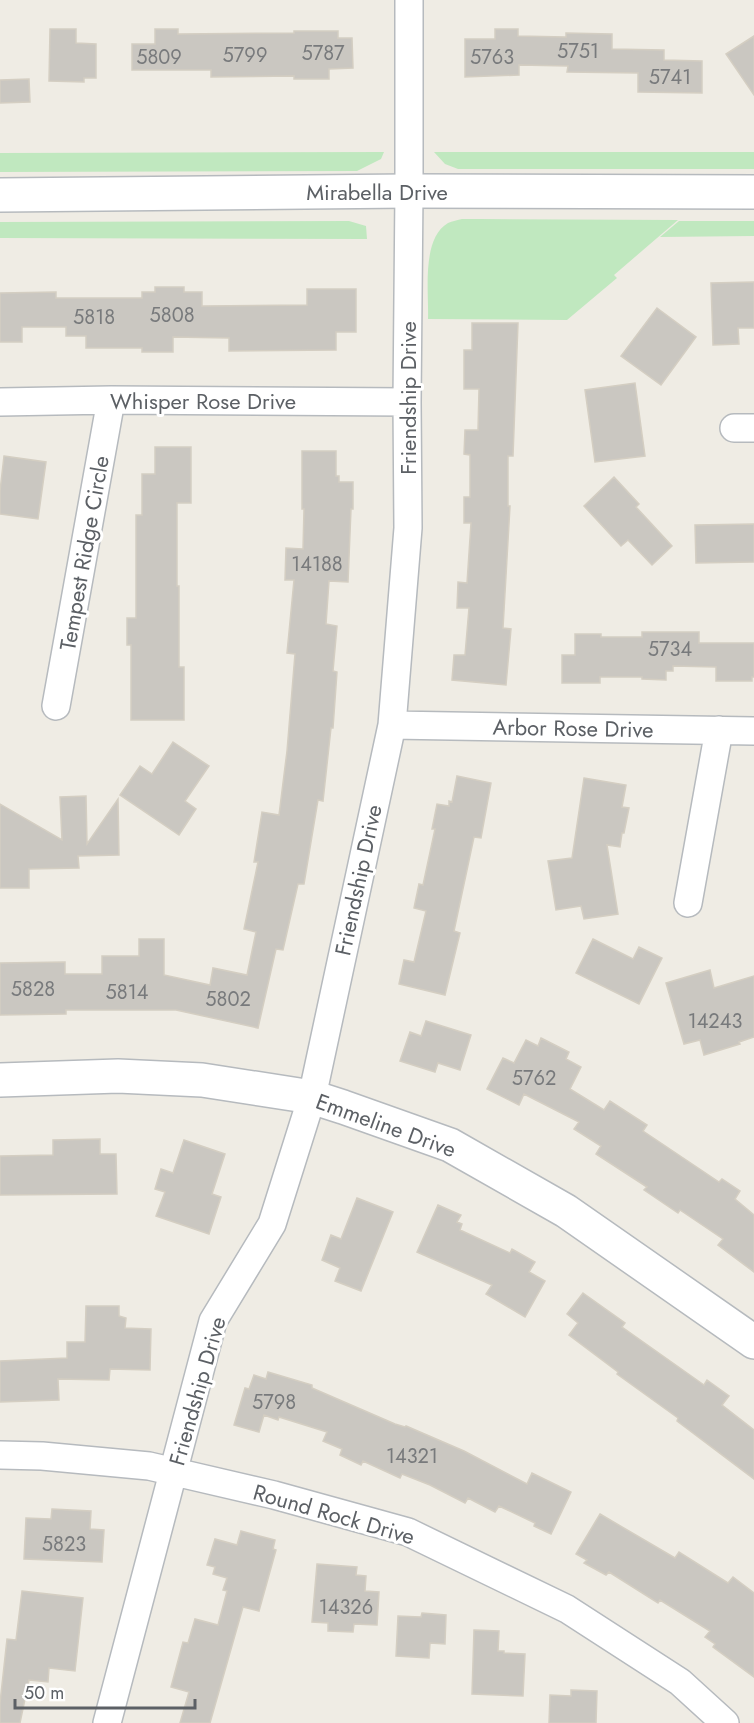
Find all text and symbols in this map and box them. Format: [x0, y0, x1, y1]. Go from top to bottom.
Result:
house number: 5751 [557, 37, 599, 66]
house number: 5787 [302, 39, 345, 68]
house number: 5799 [223, 41, 267, 70]
house number: 5809 [136, 43, 182, 72]
house number: 5763 [470, 43, 514, 72]
house number: 5741 [649, 63, 691, 92]
street label: Mirabella Drive [306, 176, 448, 208]
house number: 5808 [149, 301, 195, 330]
house number: 5818 [73, 303, 115, 332]
street label: Friendship Drive [392, 321, 424, 475]
street label: Whisper Rose Drive [110, 385, 296, 417]
street label: Tempest Ridge Circle [51, 453, 117, 653]
house number: 14188 [291, 550, 343, 579]
house number: 5734 [648, 635, 693, 664]
street label: Arbor Rose Drive [492, 711, 654, 745]
street label: Friendship Drive [326, 802, 390, 958]
house number: 5828 [11, 975, 55, 1004]
house number: 5814 [106, 978, 149, 1007]
house number: 5802 [205, 985, 251, 1014]
house number: 14243 [688, 1007, 742, 1036]
house number: 5762 [512, 1064, 556, 1093]
street label: Emmeline Drive [311, 1085, 461, 1165]
street label: Friendship Drive [160, 1313, 234, 1469]
house number: 5798 [252, 1388, 296, 1417]
house number: 14321 [386, 1442, 438, 1471]
street label: Round Rock Drive [250, 1476, 418, 1552]
house number: 5823 [42, 1530, 86, 1559]
house number: 14326 [319, 1593, 373, 1622]
scale bar [15, 1672, 195, 1710]
text: 50 m [24, 1680, 64, 1706]

